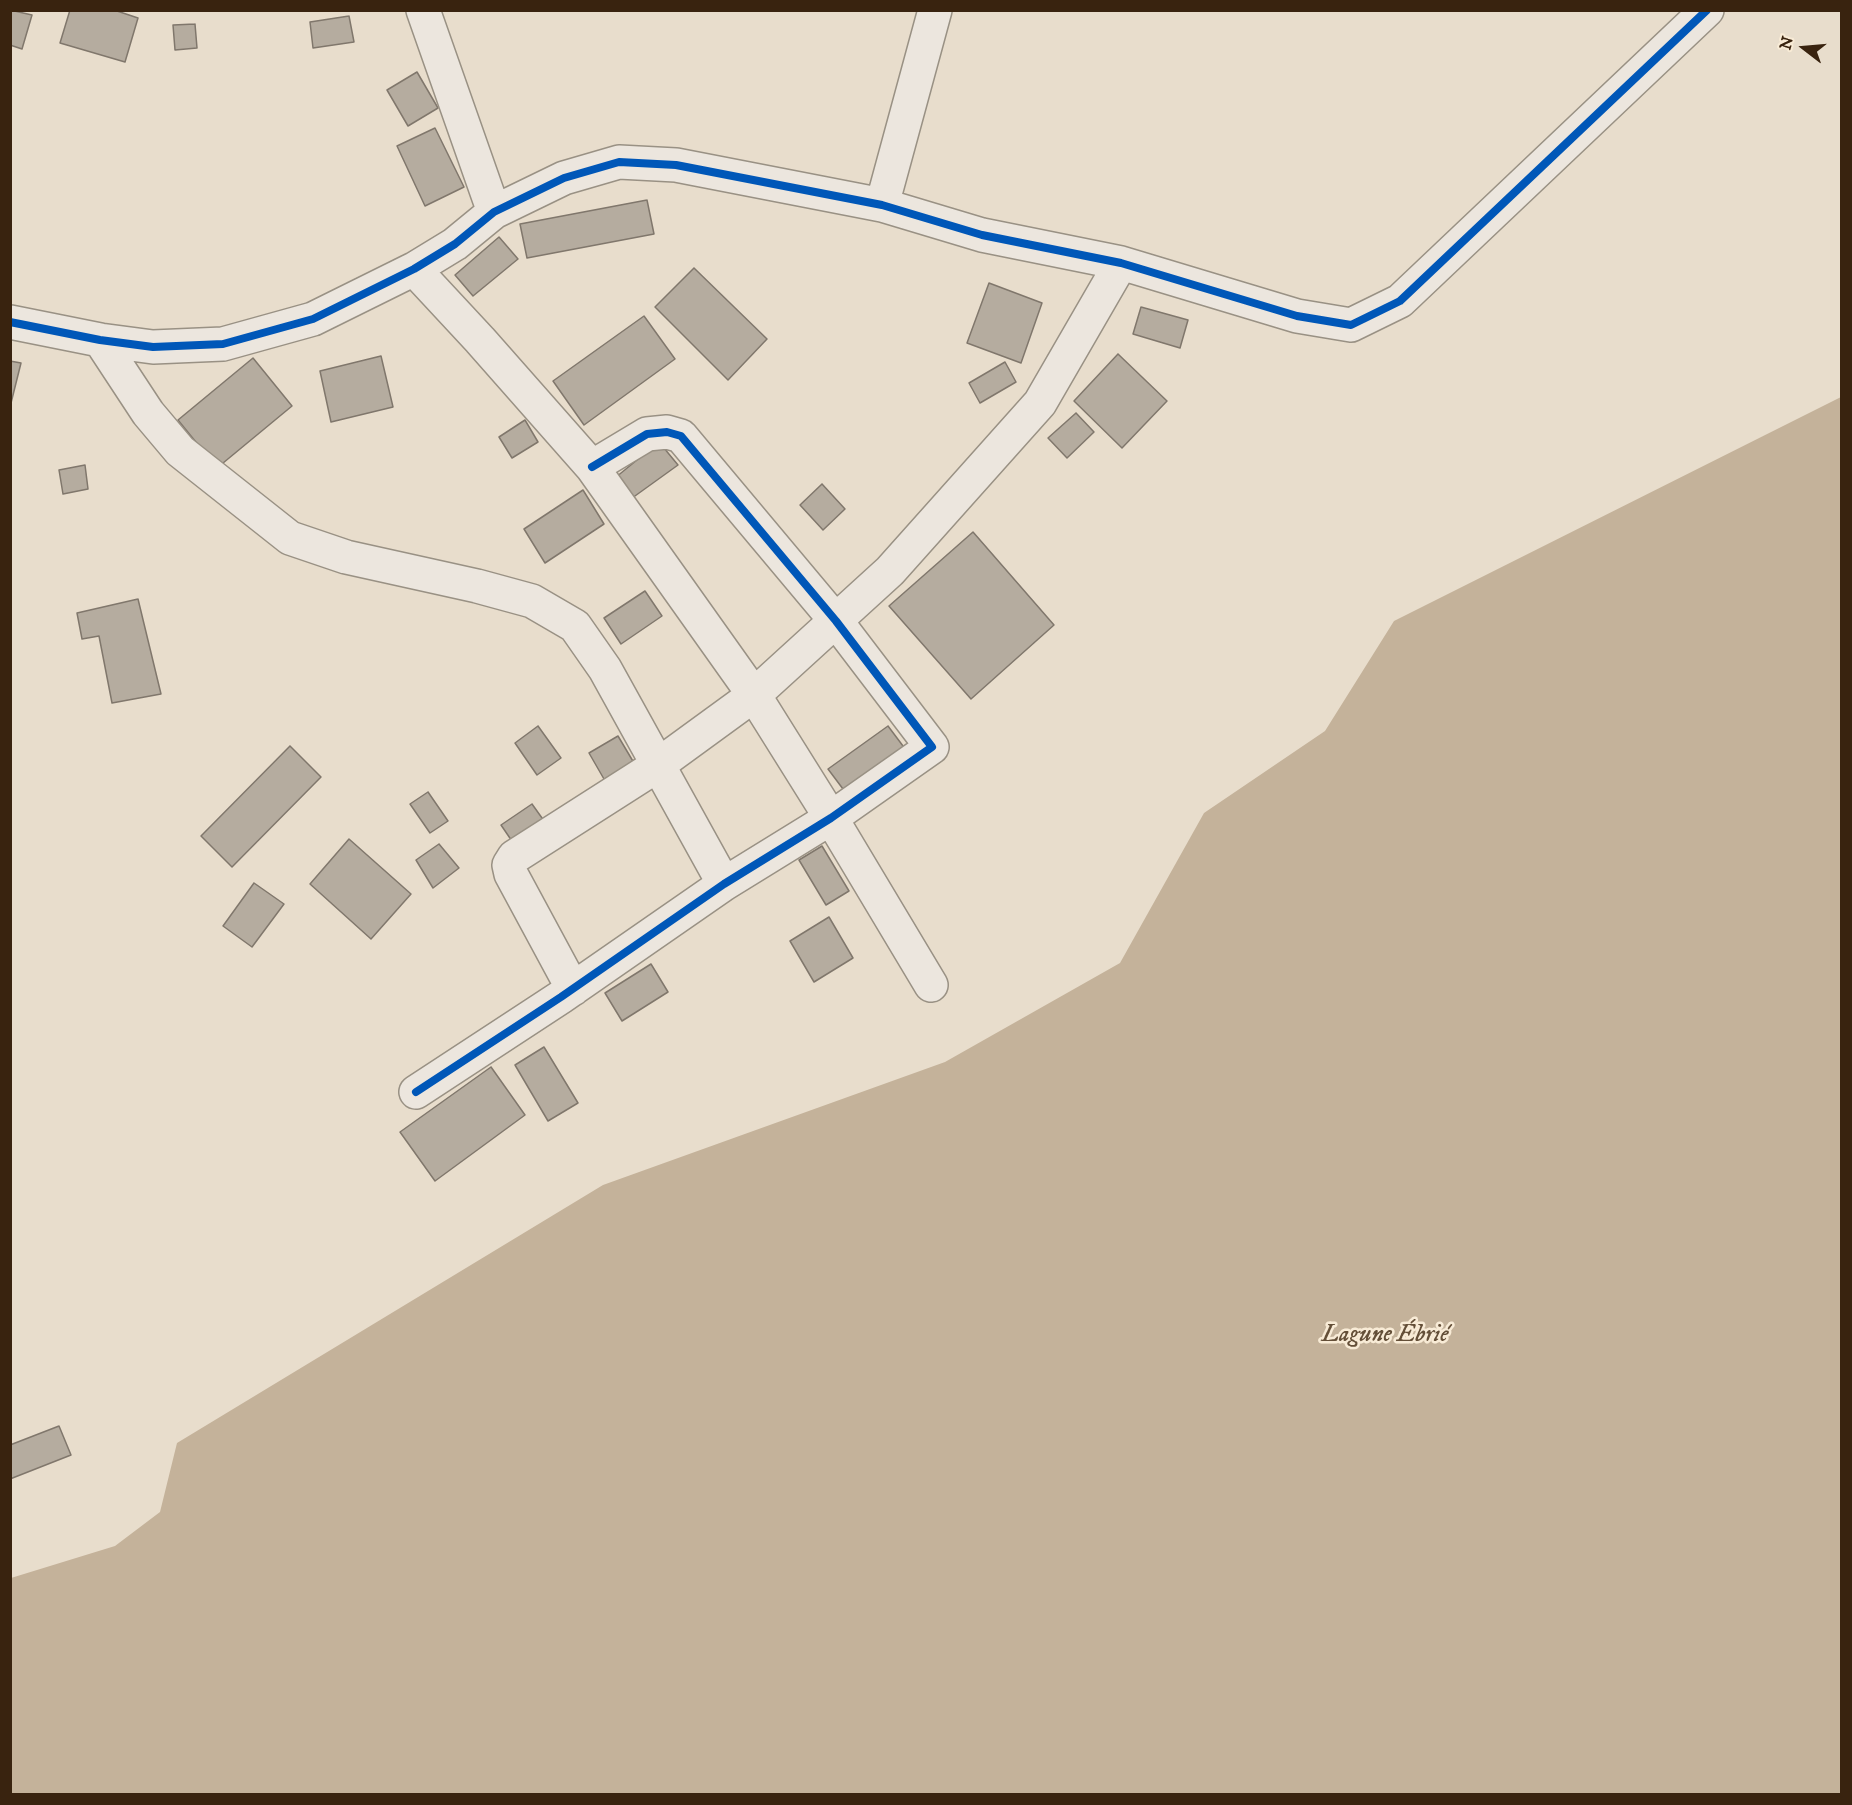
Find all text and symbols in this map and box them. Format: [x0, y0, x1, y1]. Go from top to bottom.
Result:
north arrow [1774, 18, 1834, 78]
text: N [1775, 34, 1798, 52]
water label: Lagune Ébrié [1322, 1322, 1448, 1350]

